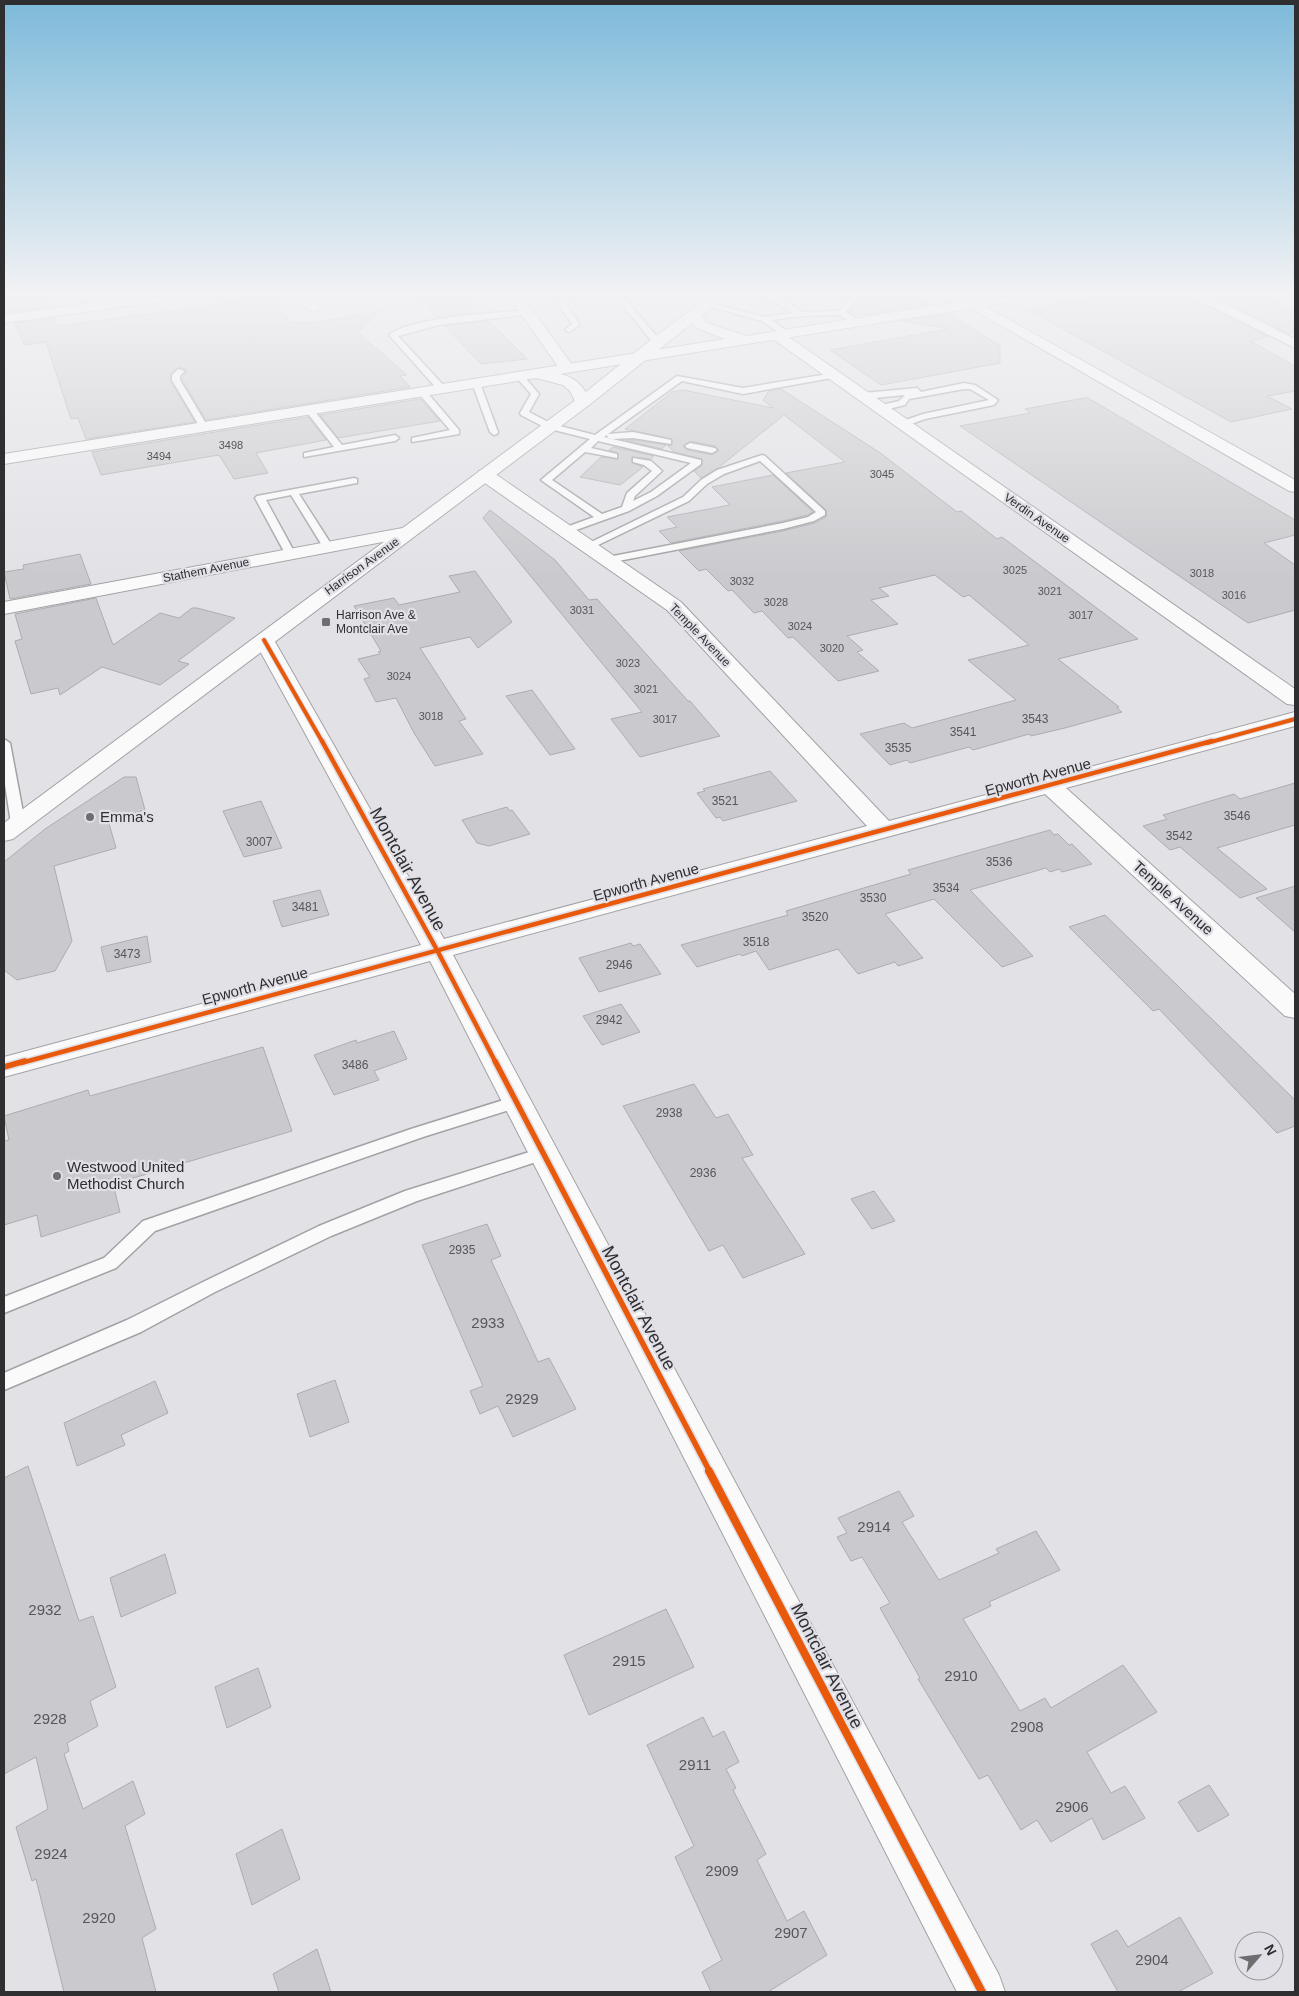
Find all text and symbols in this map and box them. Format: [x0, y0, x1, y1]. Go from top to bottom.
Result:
house number: 3498 [219, 439, 243, 451]
house number: 3494 [147, 450, 171, 462]
house number: 3045 [870, 468, 894, 480]
street label: Verdin Avenue [1001, 490, 1073, 546]
street label: Harrison Avenue [322, 534, 402, 598]
street label: Stathem Avenue [162, 555, 251, 585]
house number: 3025 [1003, 564, 1027, 576]
house number: 3018 [1190, 567, 1214, 579]
house number: 3032 [730, 575, 754, 587]
house number: 3021 [1038, 585, 1062, 597]
house number: 3016 [1222, 589, 1246, 601]
house number: 3028 [764, 596, 788, 608]
street label: Temple Avenue [667, 601, 734, 670]
house number: 3031 [570, 604, 594, 616]
place label: Harrison Ave & Montclair Ave [336, 608, 416, 636]
house number: 3017 [1069, 609, 1093, 621]
marker: Harrison Ave & Montclair Ave [320, 616, 332, 628]
house number: 3024 [788, 620, 812, 632]
house number: 3020 [820, 642, 844, 654]
house number: 3023 [616, 657, 640, 669]
house number: 3024 [387, 670, 411, 682]
house number: 3021 [634, 683, 658, 695]
house number: 3018 [419, 710, 443, 722]
house number: 3543 [1022, 712, 1049, 726]
house number: 3017 [653, 713, 677, 725]
house number: 3541 [950, 725, 977, 739]
house number: 3535 [885, 741, 912, 755]
street label: Epworth Avenue [983, 754, 1093, 799]
house number: 3521 [712, 794, 739, 808]
street label: Montclair Avenue [366, 804, 450, 934]
place label: Emma's [100, 808, 154, 825]
house number: 3546 [1224, 809, 1251, 823]
marker: Emma's [84, 811, 96, 823]
house number: 3542 [1166, 829, 1193, 843]
house number: 3007 [246, 835, 273, 849]
house number: 3536 [986, 855, 1013, 869]
street label: Temple Avenue [1130, 857, 1217, 938]
street label: Epworth Avenue [591, 859, 701, 904]
house number: 3534 [933, 881, 960, 895]
house number: 3530 [860, 891, 887, 905]
house number: 3481 [292, 900, 319, 914]
house number: 3520 [802, 910, 829, 924]
house number: 3518 [743, 935, 770, 949]
house number: 3473 [114, 947, 141, 961]
house number: 2946 [606, 958, 633, 972]
street label: Epworth Avenue [200, 963, 310, 1008]
house number: 2942 [596, 1013, 623, 1027]
house number: 3486 [342, 1058, 369, 1072]
house number: 2938 [656, 1106, 683, 1120]
place label: Westwood United Methodist Church [67, 1158, 185, 1192]
house number: 2936 [690, 1166, 717, 1180]
marker: Westwood United Methodist Church [51, 1170, 63, 1182]
street label: Montclair Avenue [598, 1242, 680, 1374]
house number: 2935 [449, 1243, 476, 1257]
house number: 2933 [471, 1314, 505, 1331]
house number: 2929 [505, 1390, 539, 1407]
house number: 2914 [857, 1518, 891, 1535]
street label: Montclair Avenue [787, 1600, 867, 1732]
house number: 2932 [28, 1601, 62, 1618]
house number: 2915 [612, 1652, 646, 1669]
house number: 2910 [944, 1667, 978, 1684]
house number: 2928 [33, 1710, 67, 1727]
house number: 2908 [1010, 1718, 1044, 1735]
house number: 2911 [679, 1756, 711, 1773]
house number: 2906 [1055, 1798, 1089, 1815]
house number: 2924 [34, 1845, 68, 1862]
house number: 2909 [705, 1862, 739, 1879]
house number: 2920 [82, 1909, 116, 1926]
house number: 2907 [774, 1924, 808, 1941]
north arrow [1234, 1931, 1284, 1981]
text: N [1261, 1942, 1280, 1958]
house number: 2904 [1135, 1951, 1169, 1968]

